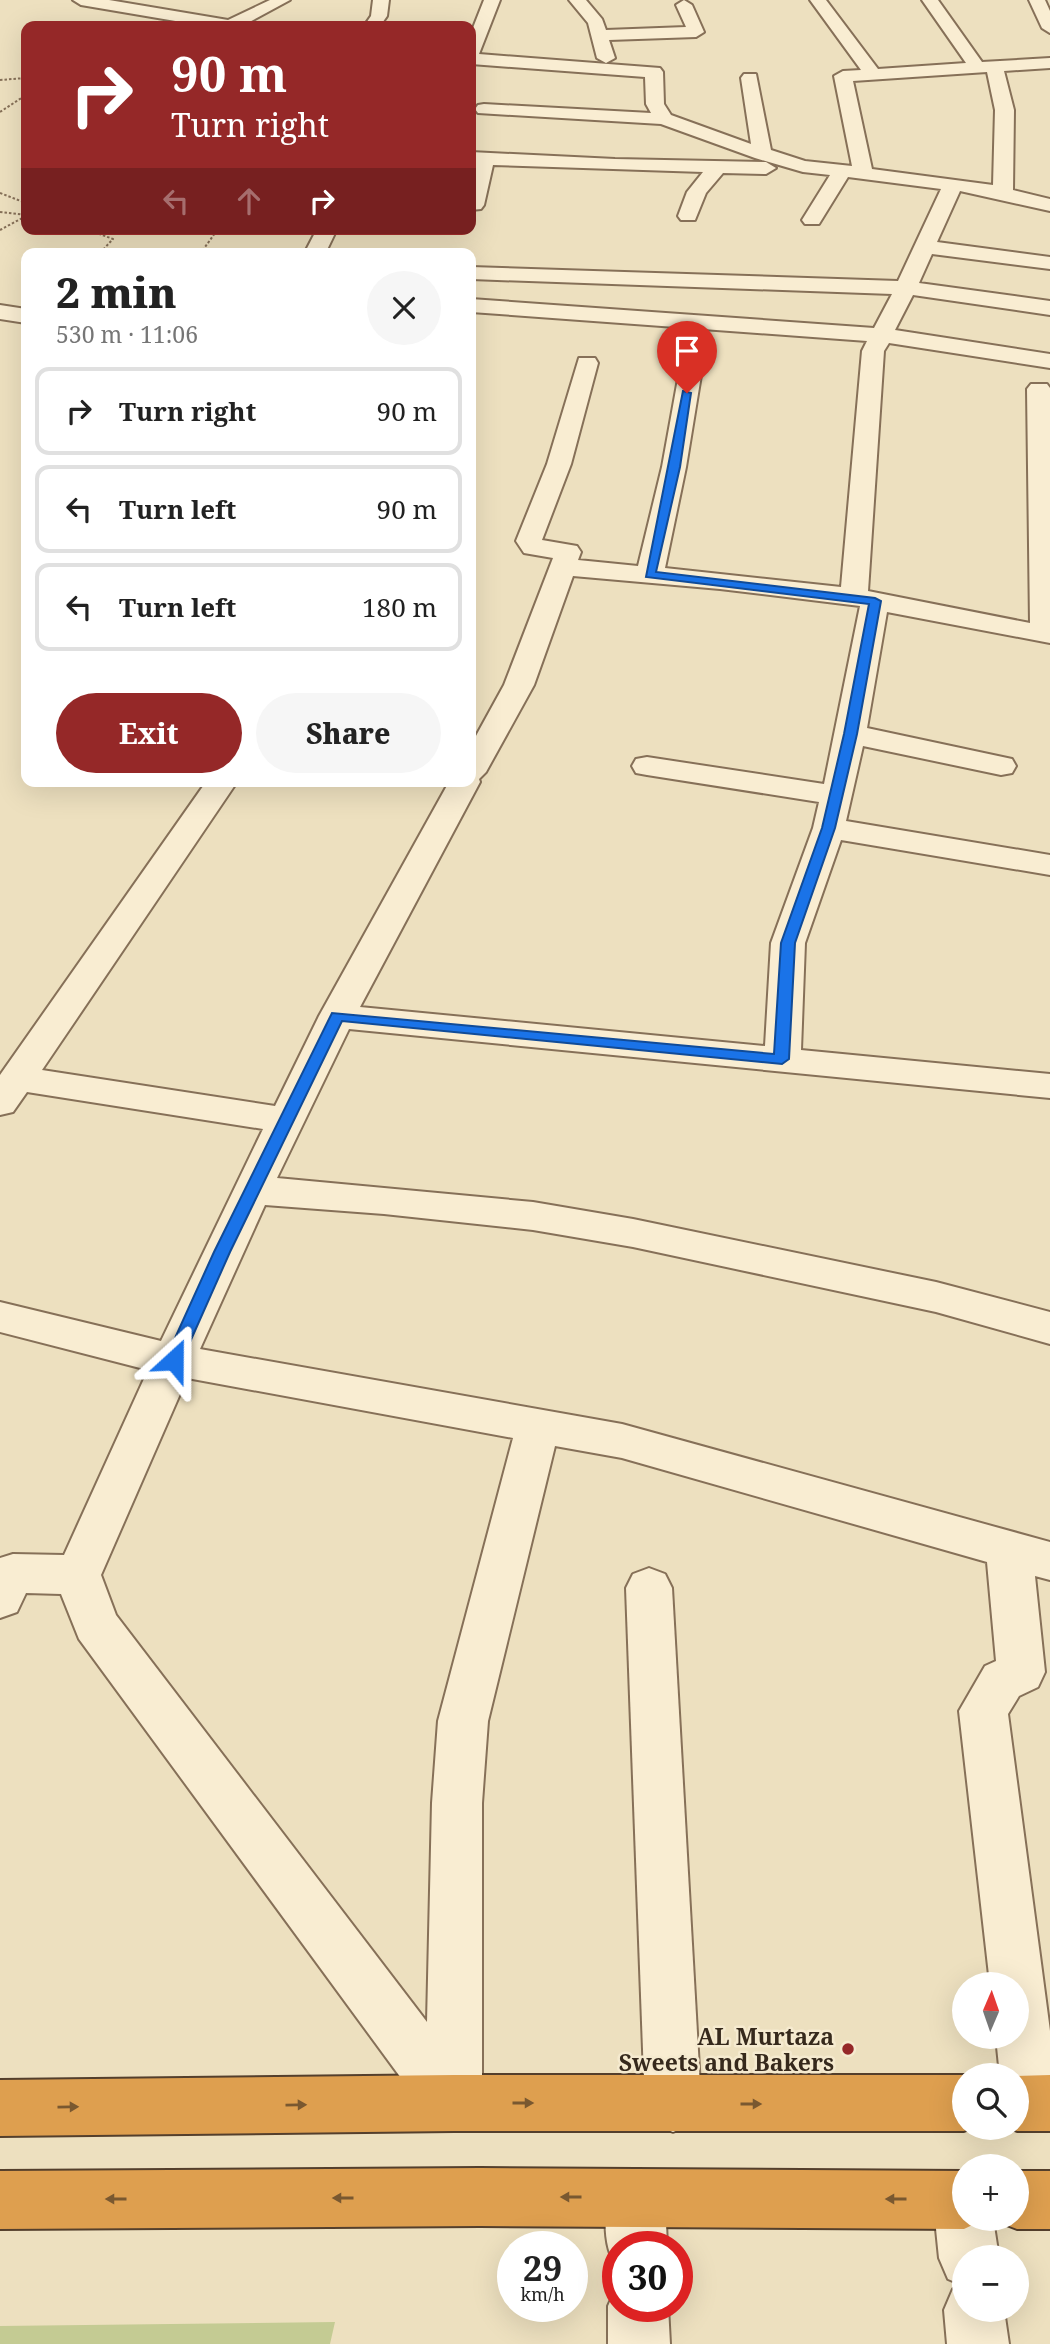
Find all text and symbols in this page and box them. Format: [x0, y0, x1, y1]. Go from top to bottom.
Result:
text: 90 m [171, 40, 287, 106]
icon: right [56, 49, 147, 140]
text: Turn right [171, 103, 329, 146]
icon: left [157, 182, 195, 220]
icon: ahead [230, 182, 268, 220]
icon: right [303, 182, 341, 220]
text: 2 min [56, 263, 177, 320]
button: close [367, 271, 441, 345]
text: 530 m · 11:06 [56, 318, 198, 350]
pin [657, 321, 717, 393]
icon: arrive [668, 332, 706, 370]
icon: right [60, 392, 98, 430]
text: Turn right [119, 393, 256, 429]
text: 90 m [377, 393, 437, 429]
icon: left [60, 490, 98, 528]
text: Turn left [119, 491, 236, 527]
text: 90 m [377, 491, 437, 527]
icon: left [60, 588, 98, 626]
text: Turn left [119, 589, 236, 625]
text: 180 m [362, 589, 437, 625]
button: Exit [56, 693, 242, 773]
button: Share [256, 693, 441, 773]
position arrow [137, 1323, 211, 1397]
north arrow [952, 1972, 1029, 2049]
map controls [952, 1972, 1029, 2322]
place label: AL Murtaza Sweets and Bakers [619, 2020, 834, 2078]
marker: AL Murtaza Sweets and Bakers [840, 2041, 856, 2057]
button: search [952, 2063, 1029, 2140]
one-way arrow [512, 2097, 534, 2109]
one-way arrow [740, 2098, 762, 2110]
one-way arrow [285, 2099, 307, 2111]
one-way arrow [57, 2102, 79, 2113]
button: + [952, 2154, 1029, 2231]
one-way arrow [559, 2191, 581, 2203]
one-way arrow [332, 2192, 354, 2203]
one-way arrow [104, 2193, 126, 2205]
one-way arrow [885, 2193, 907, 2205]
speed limit sign: 30 [602, 2231, 693, 2322]
text: 29 [523, 2244, 562, 2291]
button: − [952, 2245, 1029, 2322]
text: km/h [520, 2282, 565, 2306]

